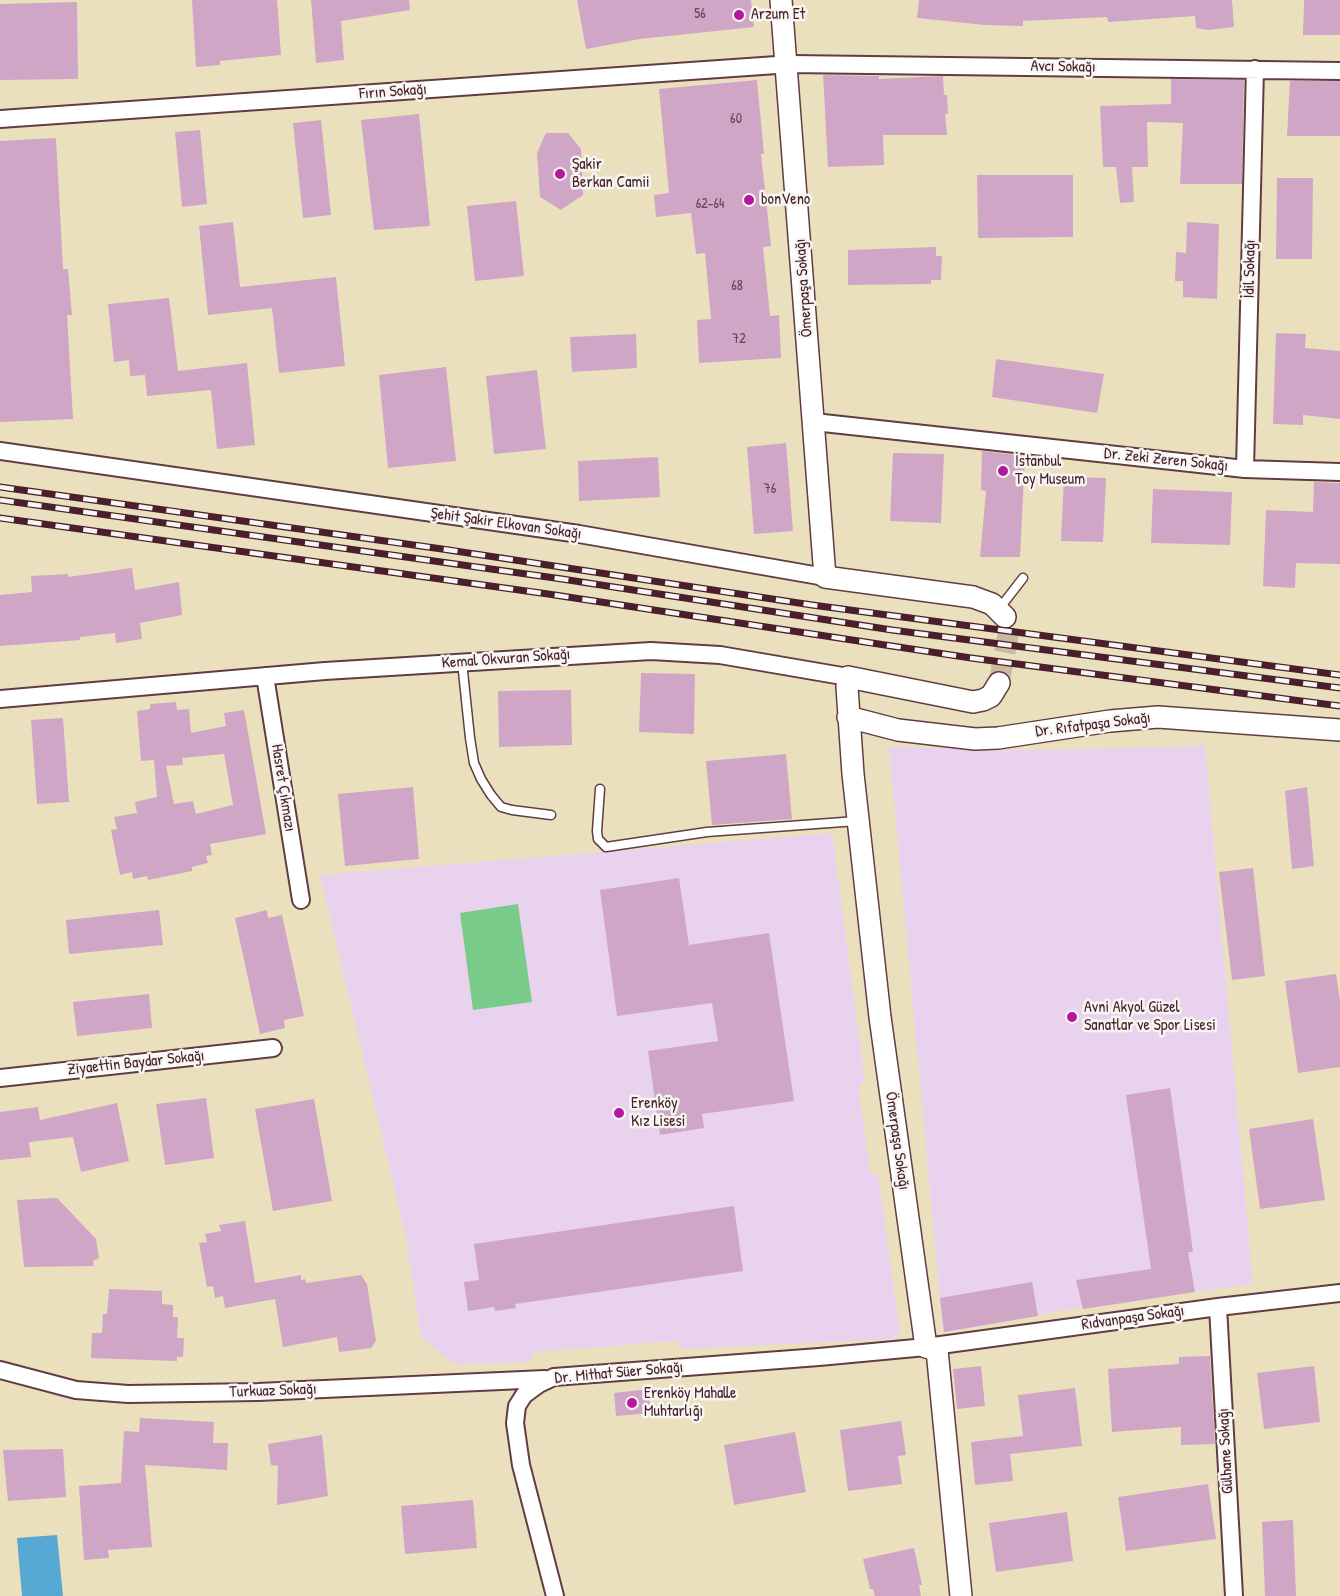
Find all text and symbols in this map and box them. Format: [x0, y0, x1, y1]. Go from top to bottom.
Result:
place label: Arzum Et [751, 5, 805, 25]
house number: 56 [694, 6, 706, 22]
marker: Arzum Et [732, 8, 746, 22]
street label: Avcı Sokağı [1030, 57, 1096, 77]
street label: Fırın Sokağı [359, 80, 427, 104]
house number: 60 [730, 111, 742, 127]
place label: Şakir Berkan Camii [572, 155, 650, 193]
marker: Şakir Berkan Camii [553, 167, 567, 181]
place label: bonVeno [761, 190, 810, 210]
marker: bonVeno [742, 193, 756, 207]
house number: 62-64 [696, 196, 724, 212]
street label: Ömerpaşa Sokağı [791, 238, 817, 338]
street label: İdil Sokağı [1240, 239, 1260, 299]
house number: 68 [731, 278, 743, 294]
house number: 72 [732, 331, 746, 347]
street label: Dr. Zeki Zeren Sokağı [1103, 444, 1229, 476]
place label: İstanbul Toy Museum [1015, 452, 1085, 490]
marker: İstanbul Toy Museum [996, 464, 1010, 478]
house number: 76 [764, 481, 776, 497]
street label: Şehit Şakir Elkovan Sokağı [429, 504, 583, 544]
street label: Kemal Okvuran Sokağı [441, 645, 571, 673]
street label: Dr. Rıfatpaşa Sokağı [1034, 708, 1152, 742]
street label: Hasret Çıkmazı [267, 743, 299, 833]
place label: Avni Akyol Güzel Sanatlar ve Spor Lisesi [1084, 998, 1216, 1036]
marker: Avni Akyol Güzel Sanatlar ve Spor Lisesi [1065, 1010, 1079, 1024]
street label: Ziyaettin Baydar Sokağı [67, 1046, 205, 1080]
street label: Ömerpaşa Sokağı [881, 1091, 913, 1191]
place label: Erenköy Kız Lisesi [631, 1094, 685, 1132]
marker: Erenköy Kız Lisesi [612, 1106, 626, 1120]
street label: Rıdvanpaşa Sokağı [1080, 1301, 1186, 1335]
street label: Dr. Mithat Süer Sokağı [554, 1358, 684, 1388]
street label: Turkuaz Sokağı [229, 1380, 317, 1402]
place label: Erenköy Mahalle Muhtarlığı [644, 1384, 736, 1422]
marker: Erenköy Mahalle Muhtarlığı [625, 1396, 639, 1410]
street label: Gülhane Sokağı [1214, 1408, 1238, 1494]

